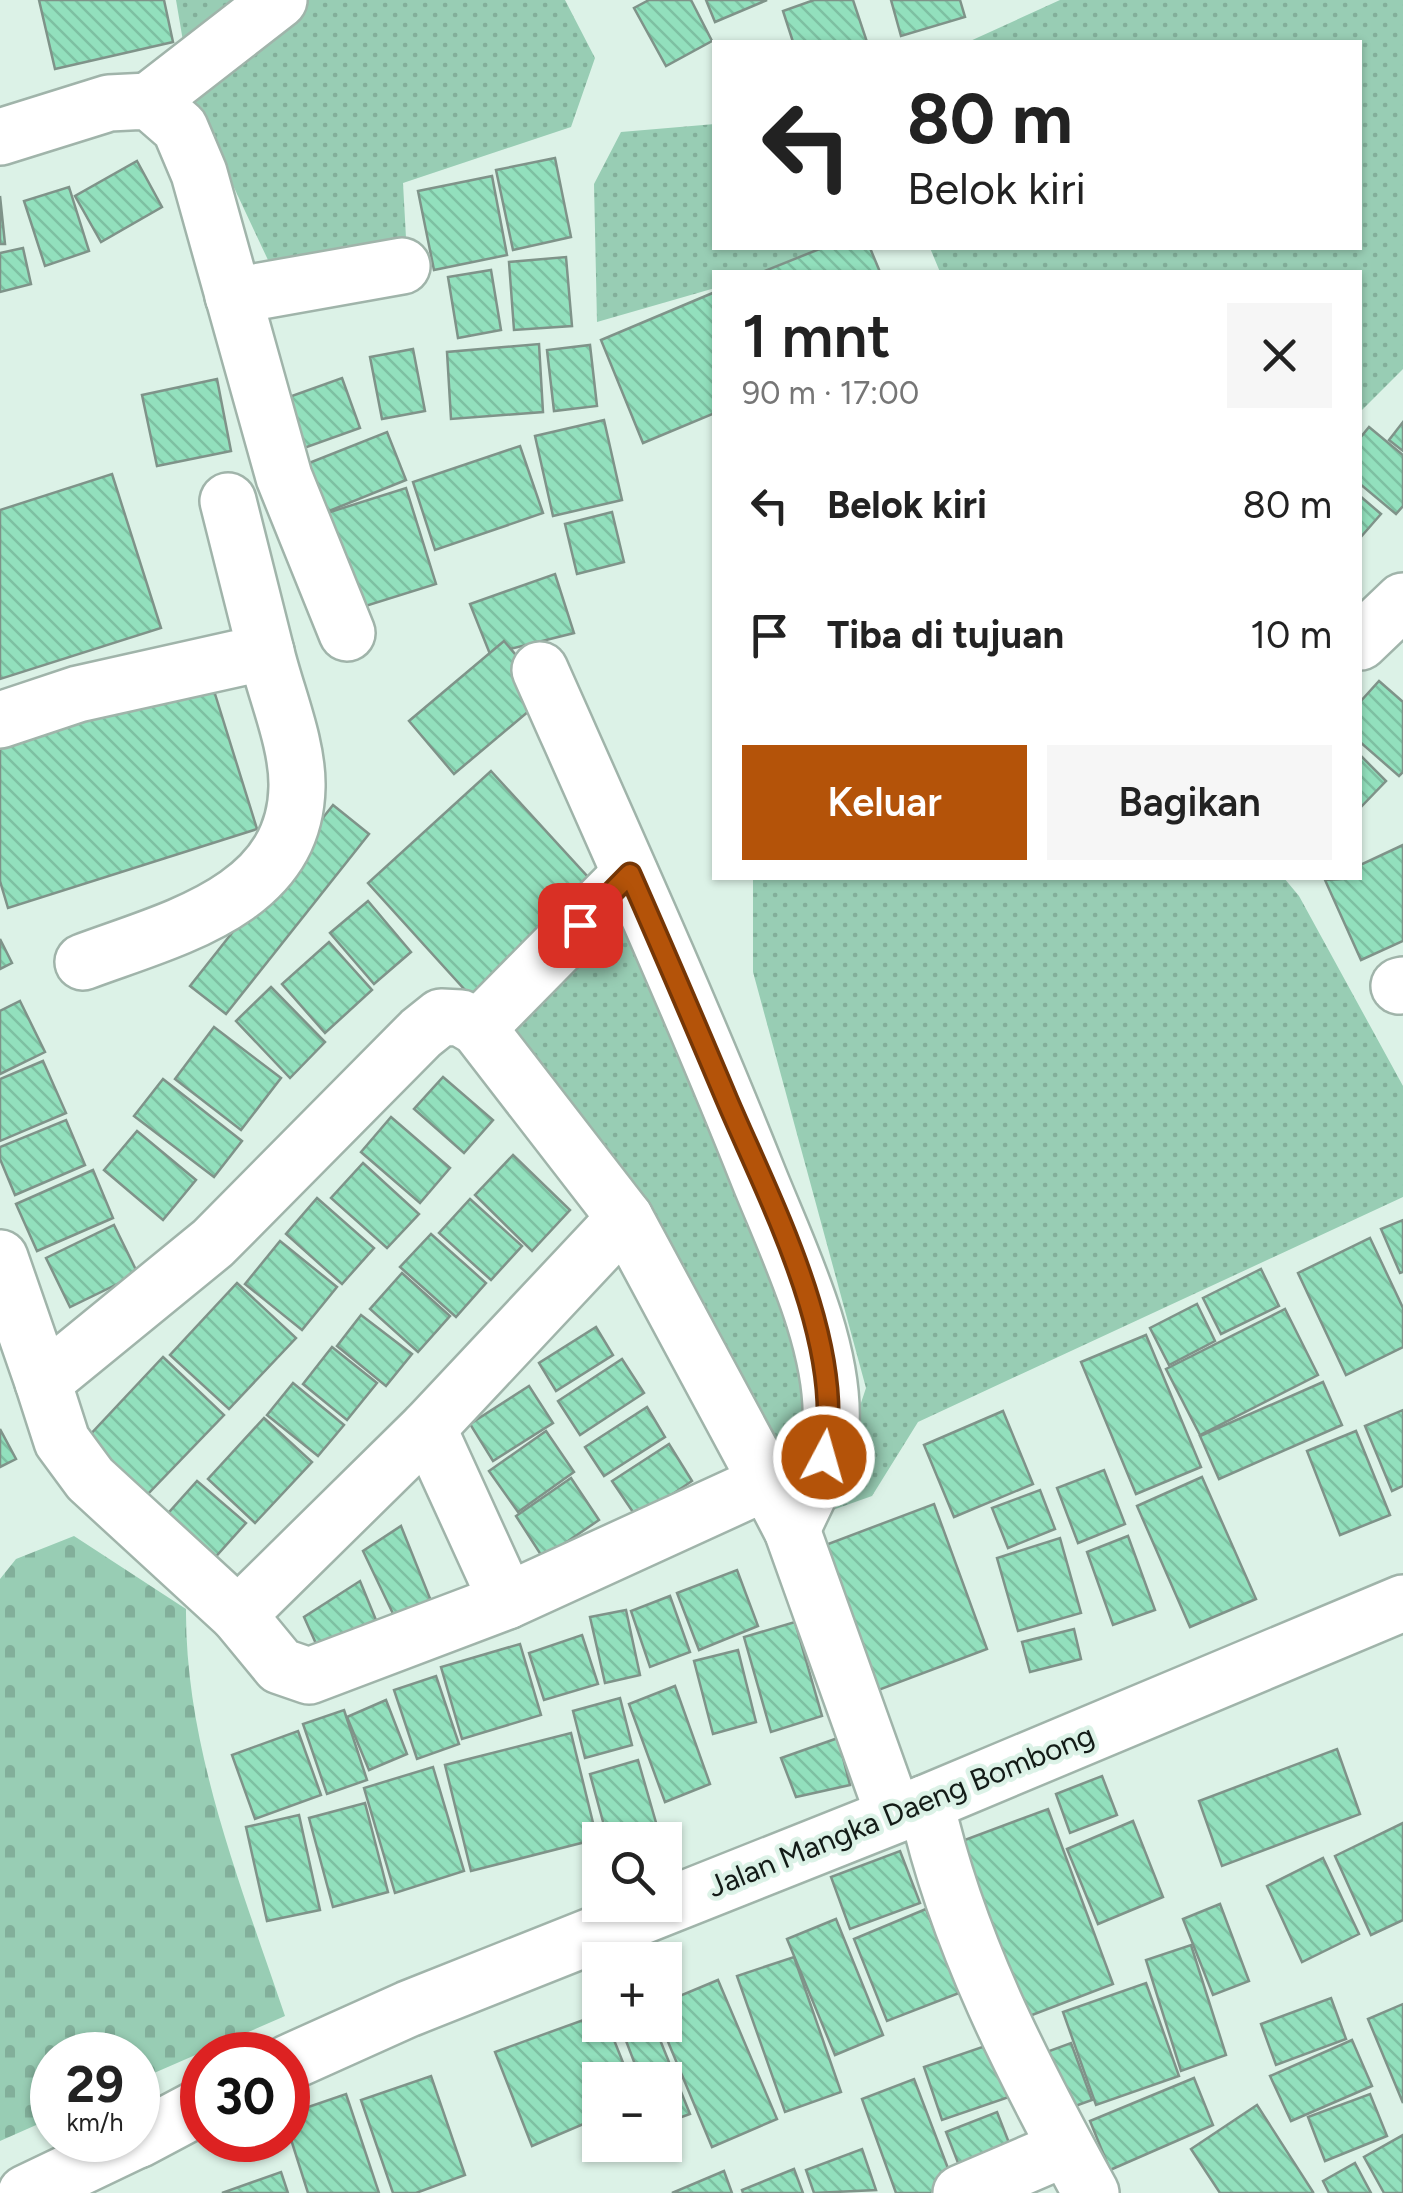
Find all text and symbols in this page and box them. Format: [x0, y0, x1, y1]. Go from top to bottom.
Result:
text: 80 m [907, 76, 1073, 161]
icon: left [742, 80, 872, 210]
text: Belok kiri [907, 161, 1086, 215]
text: 1 mnt [742, 300, 891, 372]
button: close [1227, 303, 1332, 408]
text: 90 m · 17:00 [742, 374, 919, 412]
icon: left [742, 478, 797, 533]
text: Belok kiri [827, 482, 987, 528]
text: 80 m [1243, 482, 1332, 528]
icon: arrive [742, 608, 797, 663]
text: Tiba di tujuan [827, 612, 1064, 658]
text: 10 m [1250, 612, 1332, 658]
button: Keluar [742, 745, 1027, 860]
button: Bagikan [1047, 745, 1332, 860]
pin [538, 883, 623, 968]
icon: arrive [553, 898, 608, 953]
position arrow [772, 1405, 876, 1509]
street label: Jalan Mangka Daeng Bombong [702, 1716, 1099, 1905]
map controls [582, 1822, 682, 2162]
button: search [582, 1822, 682, 1922]
button: + [582, 1942, 682, 2042]
speed limit sign: 30 [180, 2032, 310, 2162]
text: 29 [66, 2054, 124, 2115]
button: − [582, 2062, 682, 2162]
text: km/h [66, 2107, 124, 2137]

